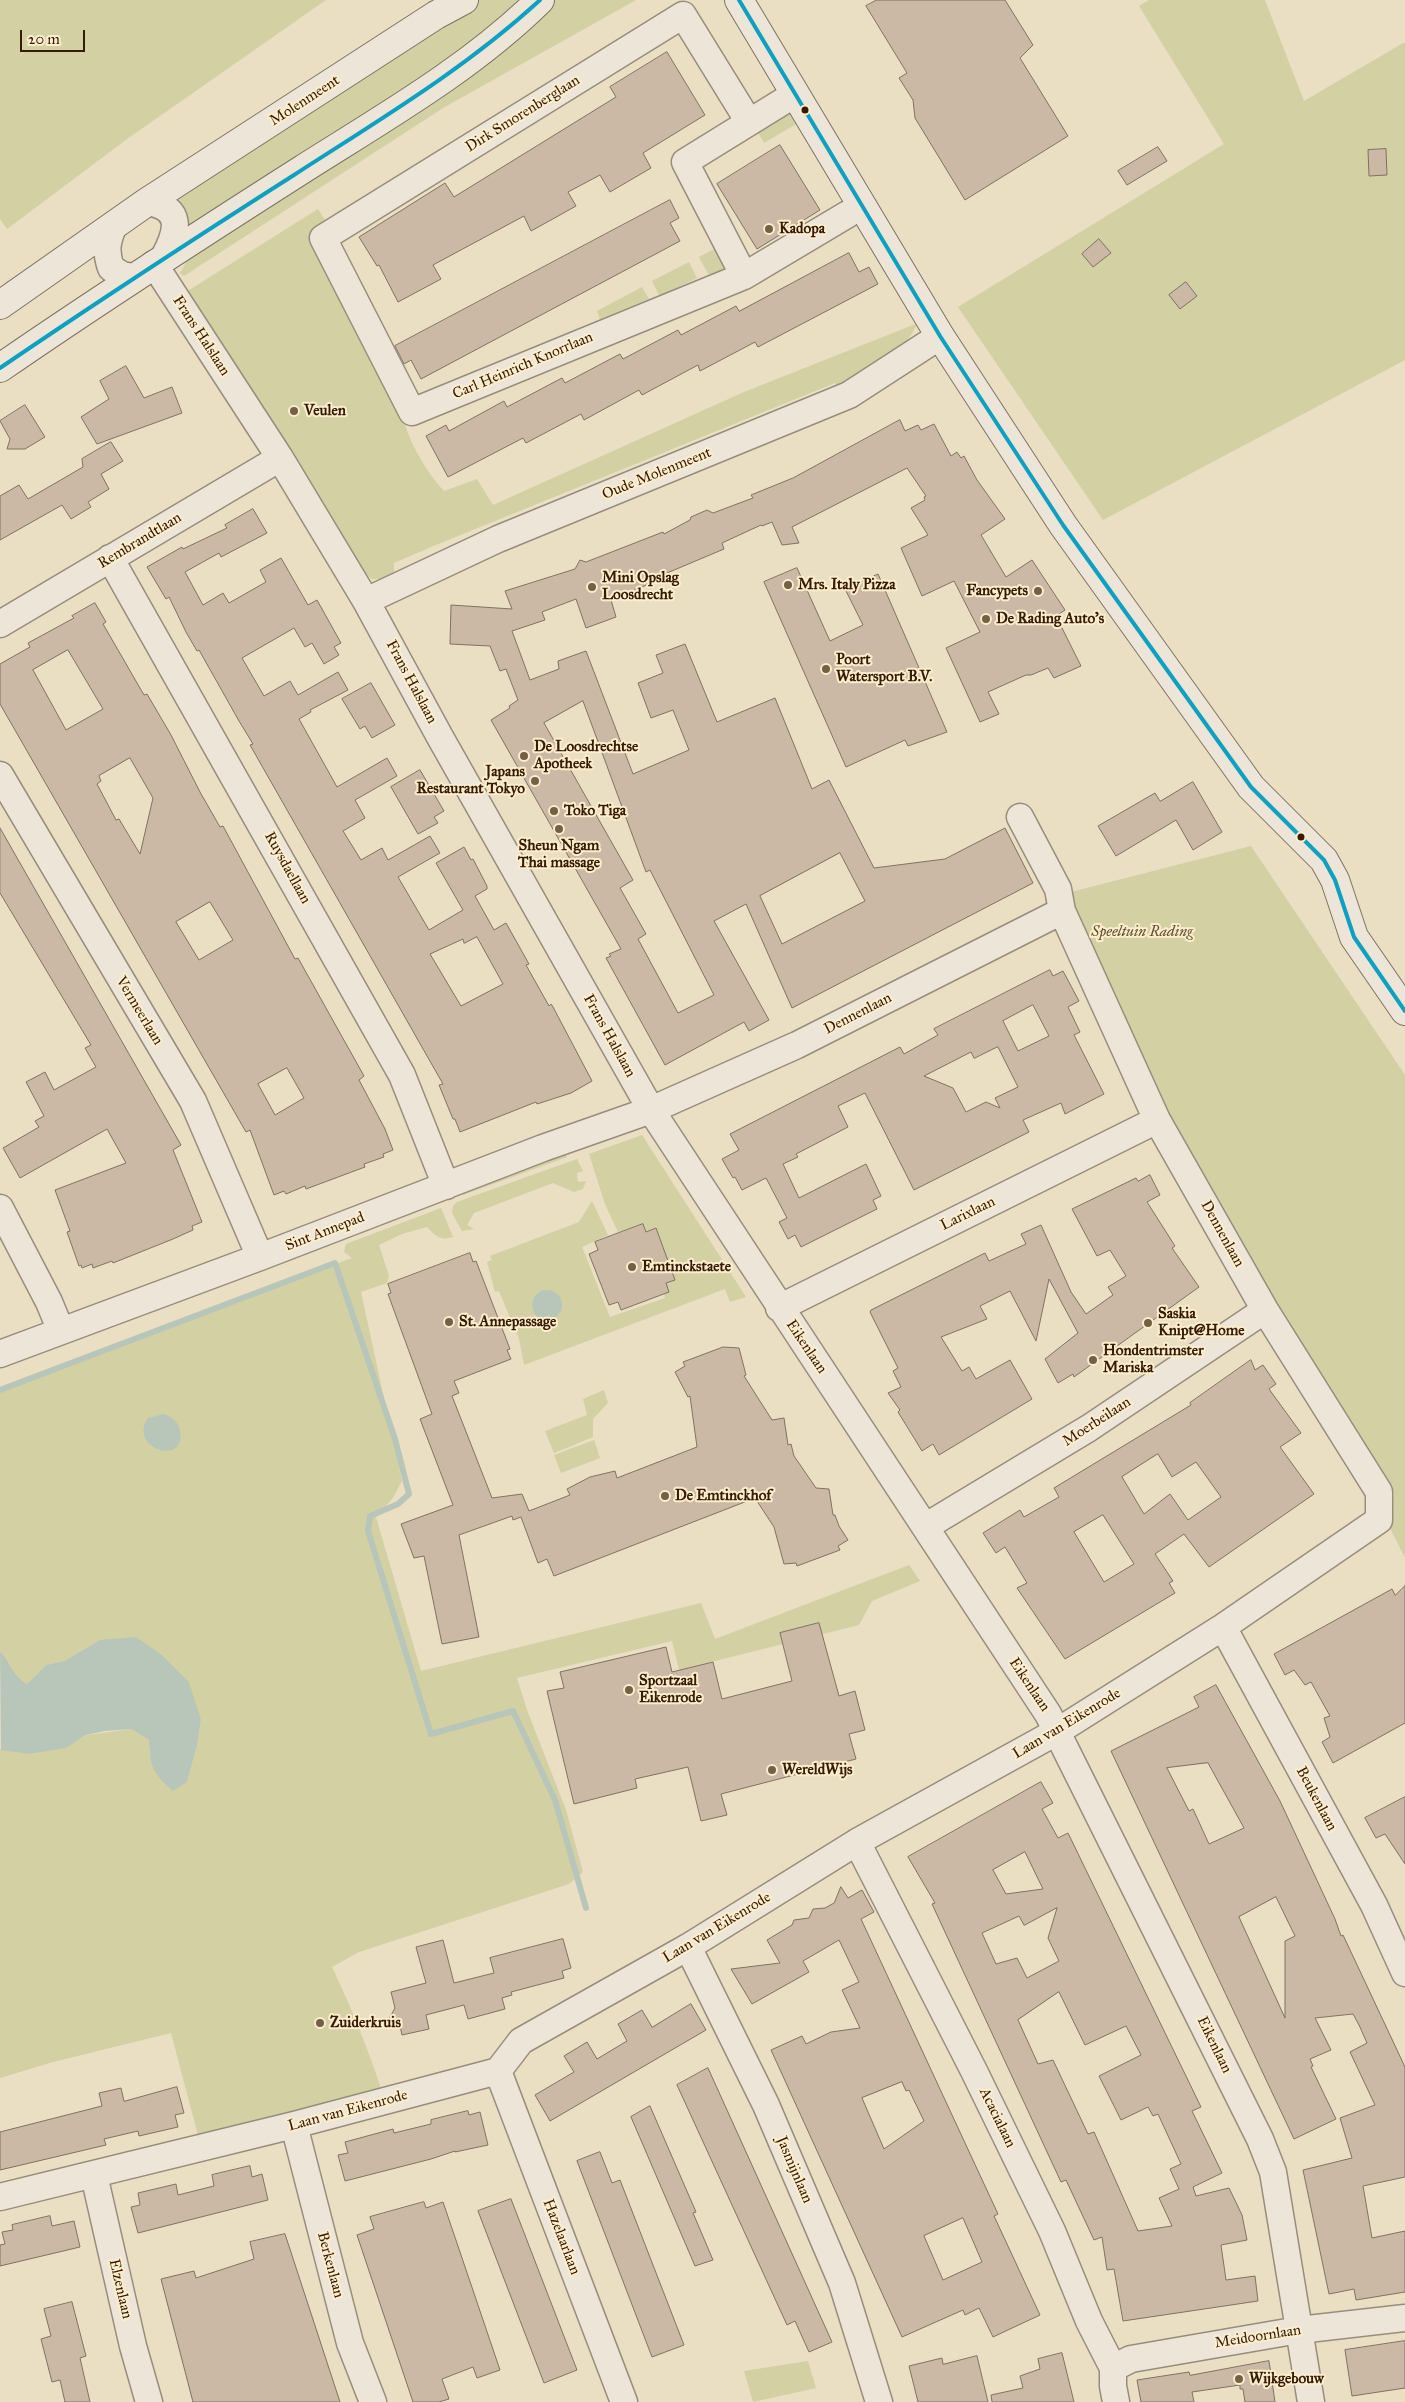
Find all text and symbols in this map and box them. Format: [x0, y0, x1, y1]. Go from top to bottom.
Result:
scale bar [22, 20, 88, 52]
text: 20 m [28, 30, 60, 48]
street label: Molenmeent [267, 72, 343, 130]
street label: Dirk Smorenberglaan [463, 72, 583, 156]
unlabelled marker [800, 105, 810, 115]
place label: Kadopa [779, 220, 825, 238]
marker: Kadopa [763, 223, 775, 235]
street label: Frans Halslaan [168, 293, 234, 379]
street label: Carl Heinrich Knorrlaan [450, 328, 596, 404]
place label: Veulen [304, 402, 346, 420]
marker: Veulen [288, 405, 300, 417]
street label: Oude Molenmeent [600, 444, 714, 504]
street label: Rembrandtlaan [95, 509, 185, 573]
place label: Mini Opslag Loosdrecht [602, 569, 679, 604]
place label: Mrs. Italy Pizza [798, 576, 896, 594]
marker: Mrs. Italy Pizza [782, 579, 794, 591]
marker: Mini Opslag Loosdrecht [586, 581, 598, 593]
place label: Fancypets [966, 582, 1028, 600]
marker: Fancypets [1032, 585, 1044, 597]
place label: De Rading Auto's [996, 610, 1104, 628]
marker: De Rading Auto's [980, 613, 992, 625]
street label: Frans Halslaan [381, 637, 441, 727]
place label: Poort Watersport B.V. [836, 651, 932, 686]
marker: Poort Watersport B.V. [820, 663, 832, 675]
place label: De Loosdrechtse Apotheek [534, 738, 638, 773]
marker: De Loosdrechtse Apotheek [518, 750, 530, 762]
place label: Japans Restaurant Tokyo [416, 763, 525, 798]
marker: Japans Restaurant Tokyo [529, 775, 541, 787]
place label: Toko Tiga [564, 802, 626, 820]
marker: Toko Tiga [548, 805, 560, 817]
marker: Sheun Ngam Thai massage [553, 823, 565, 835]
street label: Ruysdaellaan [260, 829, 314, 907]
unlabelled marker [1296, 832, 1306, 842]
place label: Sheun Ngam Thai massage [518, 837, 600, 872]
park label: Speeltuin Rading [1091, 923, 1193, 941]
street label: Vermeerlaan [112, 974, 166, 1048]
street label: Dennenlaan [821, 989, 895, 1039]
street label: Frans Halslaan [579, 991, 639, 1081]
street label: Larixlaan [938, 1193, 998, 1235]
street label: Dennenlaan [1196, 1197, 1248, 1271]
street label: Sint Annepad [283, 1209, 367, 1255]
place label: Emtinckstaete [642, 1258, 731, 1276]
marker: Emtinckstaete [626, 1261, 638, 1273]
place label: Saskia Knipt@Home [1158, 1305, 1244, 1340]
place label: St. Annepassage [459, 1313, 556, 1331]
marker: St. Annepassage [443, 1316, 455, 1328]
street label: Eikenlaan [782, 1317, 830, 1377]
marker: Saskia Knipt@Home [1142, 1317, 1154, 1329]
place label: Hondentrimster Mariska [1103, 1342, 1204, 1377]
marker: Hondentrimster Mariska [1087, 1354, 1099, 1366]
street label: Moerbeilaan [1060, 1393, 1134, 1451]
place label: De Emtinckhof [675, 1487, 771, 1505]
marker: De Emtinckhof [659, 1490, 671, 1502]
street label: Eikenlaan [1005, 1655, 1053, 1715]
place label: Sportzaal Eikenrode [639, 1672, 702, 1707]
marker: Sportzaal Eikenrode [623, 1684, 635, 1696]
street label: Laan van Eikenrode [1010, 1685, 1124, 1763]
place label: WereldWijs [782, 1761, 853, 1779]
marker: WereldWijs [766, 1764, 778, 1776]
street label: Beukenlaan [1292, 1764, 1340, 1834]
street label: Laan van Eikenrode [660, 1889, 774, 1967]
place label: Zuiderkruis [330, 2014, 401, 2032]
street label: Eikenlaan [1193, 2014, 1235, 2076]
marker: Zuiderkruis [314, 2017, 326, 2029]
street label: Acacialaan [975, 2085, 1019, 2151]
street label: Laan van Eikenrode [286, 2086, 410, 2136]
street label: Jasmijnlaan [772, 2134, 816, 2206]
street label: Hazelaarlaan [538, 2197, 584, 2277]
street label: Berkenlaan [313, 2230, 347, 2300]
street label: Elzenlaan [104, 2257, 136, 2321]
street label: Meidoornlaan [1214, 2321, 1302, 2353]
place label: Wijkgebouw [1249, 2370, 1324, 2388]
marker: Wijkgebouw [1233, 2373, 1245, 2385]

